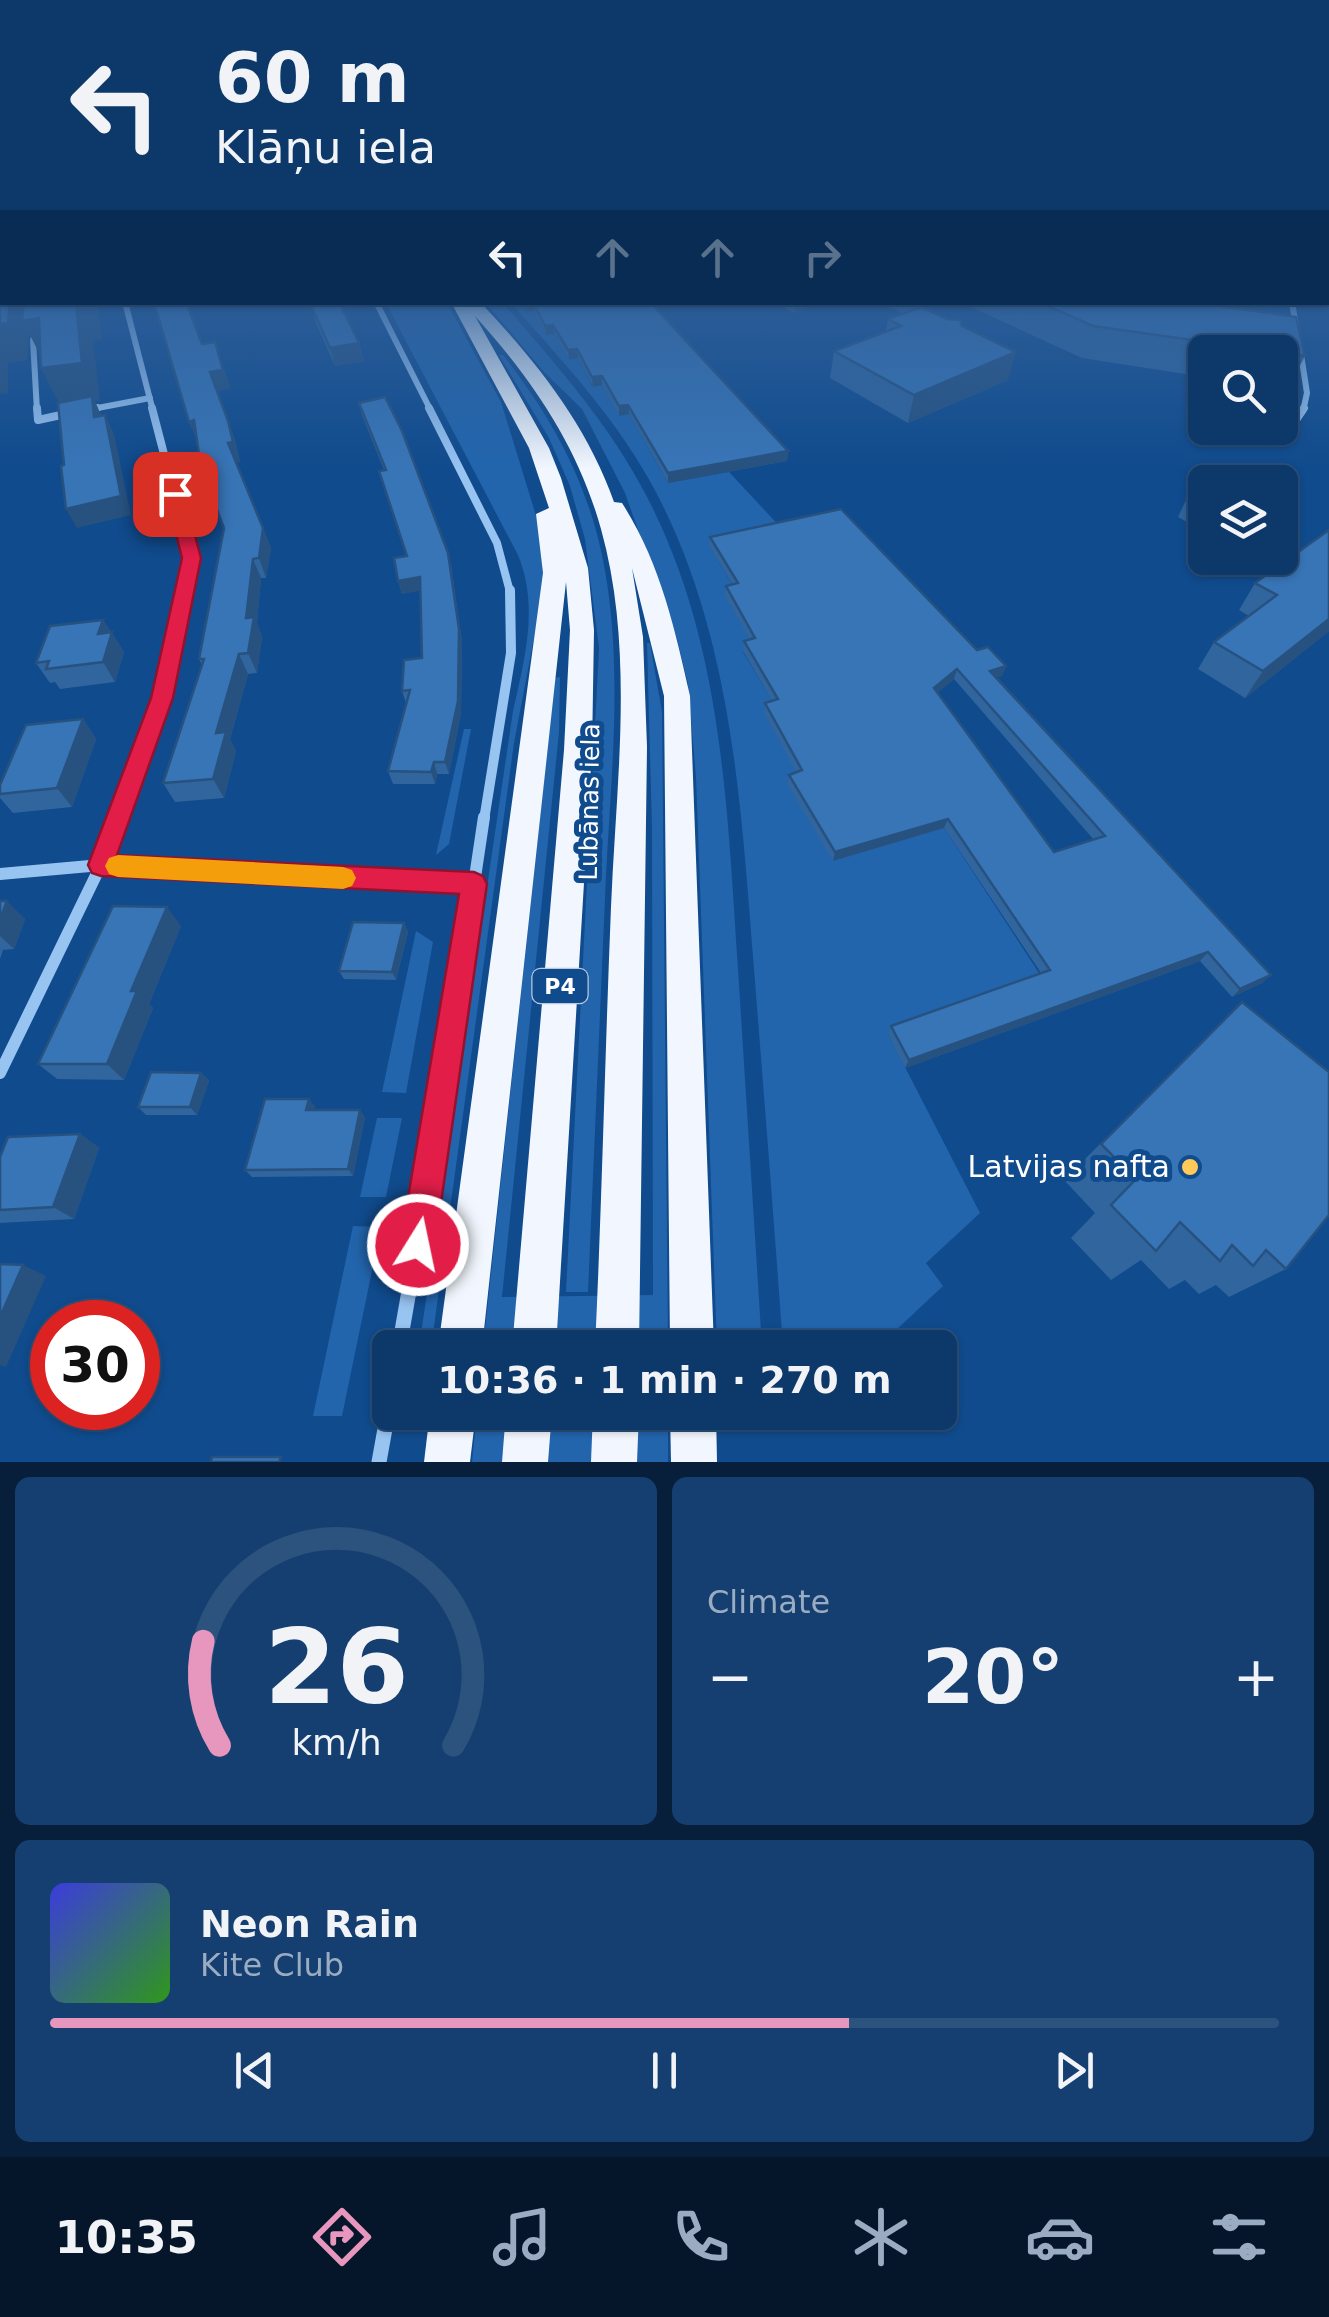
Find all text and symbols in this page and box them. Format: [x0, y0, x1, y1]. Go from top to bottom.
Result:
text: 60 m [215, 37, 410, 119]
icon: left [50, 40, 180, 170]
text: Klāņu iela [215, 121, 436, 174]
icon: left [480, 230, 535, 285]
icon: ahead [585, 230, 640, 285]
icon: ahead [690, 230, 745, 285]
icon: right [795, 230, 850, 285]
map controls [1188, 335, 1298, 575]
button: search [1188, 335, 1298, 445]
pin [133, 452, 218, 537]
button: layers [1188, 465, 1298, 575]
icon: arrive [148, 467, 203, 522]
street label: Lubānas iela [574, 723, 605, 881]
road number: P4 [532, 969, 588, 1003]
place label: Latvijas nafta [968, 1149, 1170, 1184]
marker: Latvijas nafta [1179, 1156, 1201, 1178]
position arrow [366, 1193, 470, 1297]
speed limit sign: 30 [30, 1300, 160, 1430]
text: 10:36 · 1 min · 270 m [437, 1358, 892, 1402]
text: Climate [707, 1583, 830, 1621]
text: 26 [264, 1606, 408, 1728]
text: 20° [922, 1633, 1064, 1721]
text: − [707, 1645, 753, 1709]
text: + [1233, 1645, 1279, 1709]
text: km/h [291, 1722, 381, 1763]
text: Neon Rain [200, 1902, 419, 1946]
text: Kite Club [200, 1946, 344, 1984]
icon: previous [227, 2043, 282, 2098]
icon: pause [637, 2043, 692, 2098]
icon: next [1047, 2043, 1102, 2098]
icon: directions [307, 2202, 377, 2272]
icon: music [487, 2202, 557, 2272]
icon: phone [666, 2202, 736, 2272]
icon: climate [846, 2202, 916, 2272]
icon: car [1025, 2202, 1095, 2272]
icon: filters [1204, 2202, 1274, 2272]
text: 10:35 [55, 2211, 198, 2264]

